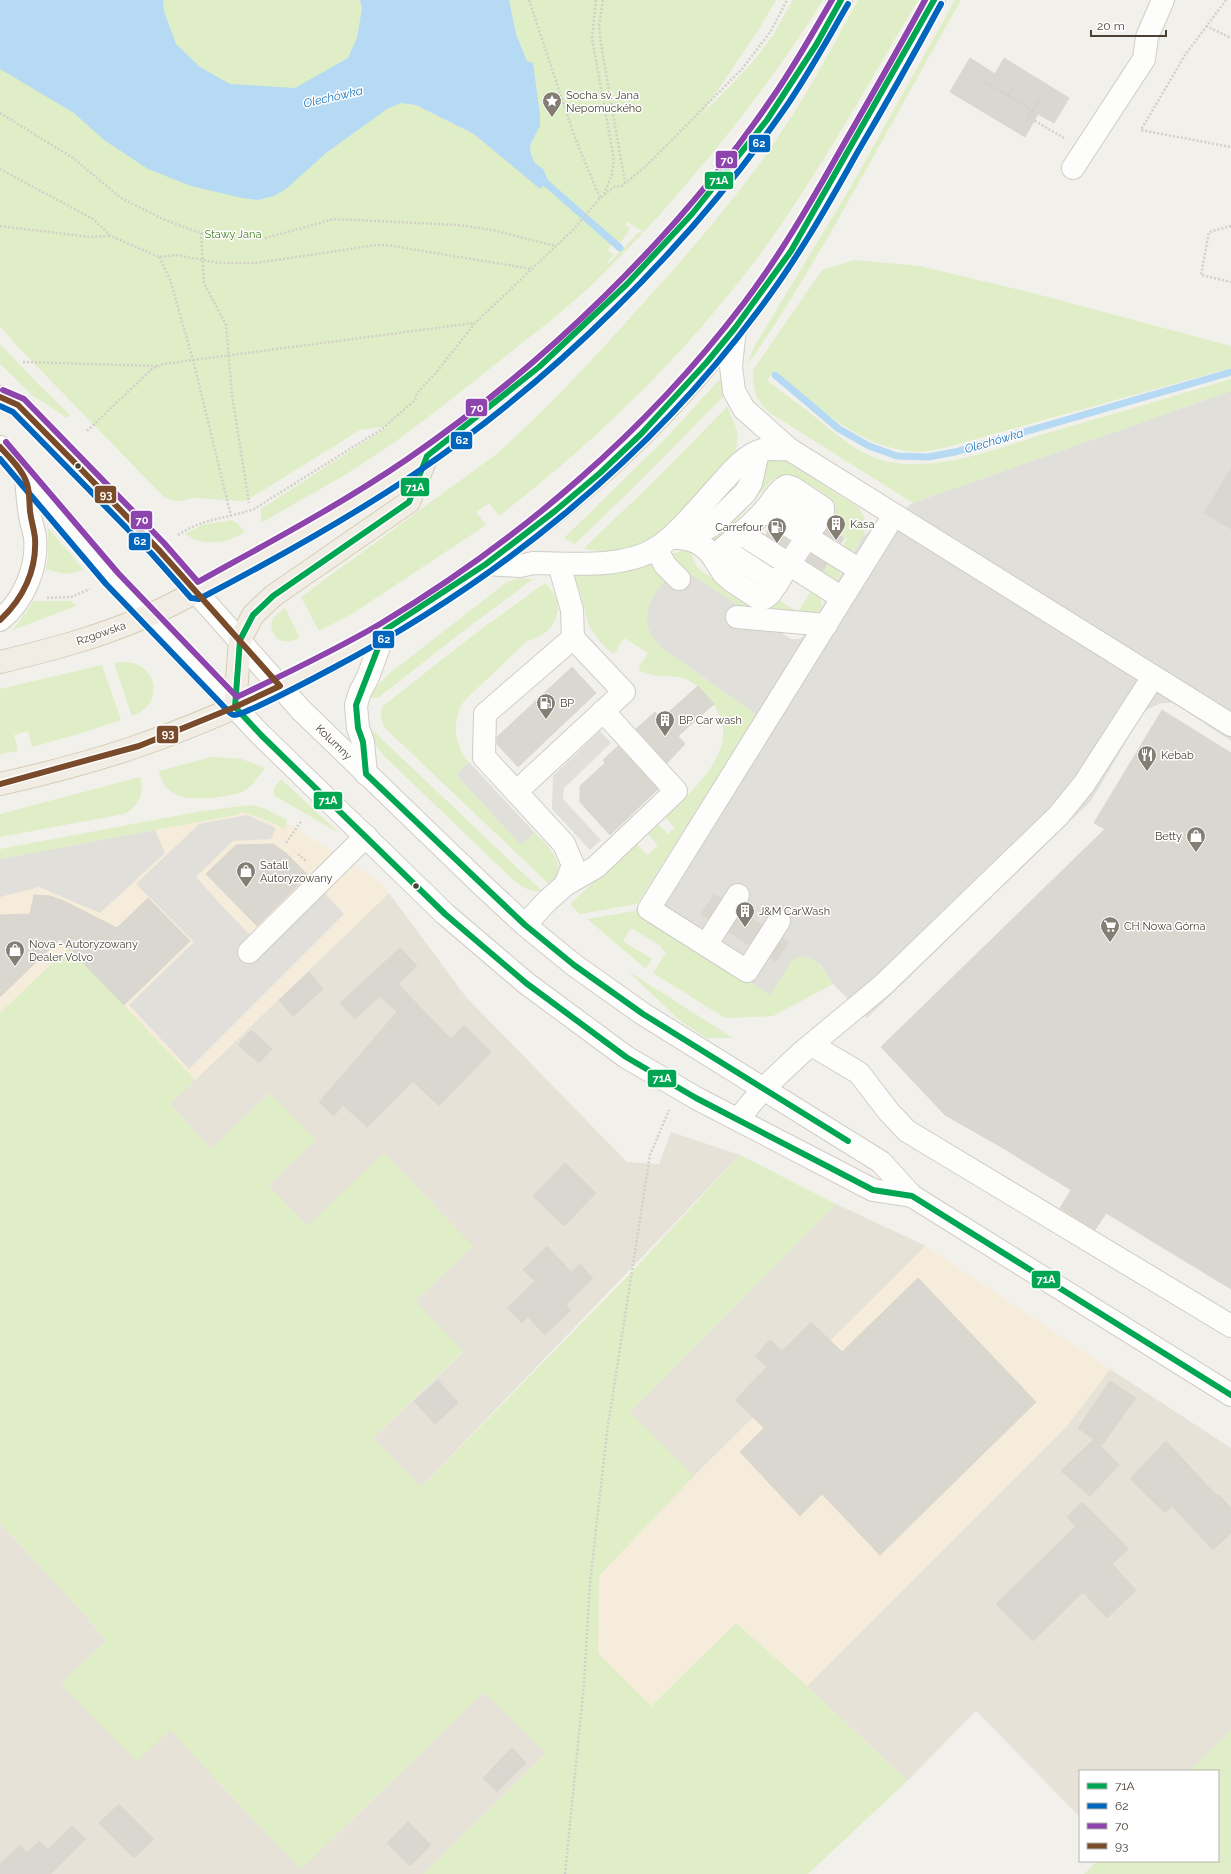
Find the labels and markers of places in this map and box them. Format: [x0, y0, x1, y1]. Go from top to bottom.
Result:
place label: Socha sv. Jana Nepomuckého [566, 89, 642, 115]
place icon: Socha sv. Jana Nepomuckého [541, 90, 563, 118]
unlabelled marker [73, 461, 83, 471]
building icon: Kasa [825, 513, 847, 541]
fuel station icon: Carrefour [766, 516, 788, 544]
place label: Kasa [850, 518, 874, 531]
place label: Carrefour [715, 521, 763, 534]
fuel station icon: BP [535, 692, 557, 720]
place label: BP [560, 697, 574, 710]
building icon: BP Car wash [654, 709, 676, 737]
place label: BP Car wash [679, 714, 742, 727]
restaurant icon: Kebab [1136, 744, 1158, 772]
place label: Kebab [1161, 749, 1194, 762]
shop icon: Betty [1185, 825, 1207, 853]
place label: Betty [1155, 830, 1182, 843]
place label: Satall Autoryzowany [260, 859, 333, 885]
shop icon: Satall Autoryzowany [235, 860, 257, 888]
unlabelled marker [411, 881, 421, 891]
building icon: J&M CarWash [734, 900, 756, 928]
place label: J&M CarWash [759, 905, 830, 918]
supermarket icon: CH Nowa Górna [1099, 915, 1121, 943]
place label: CH Nowa Górna [1124, 920, 1206, 933]
place label: Nova - Autoryzowany Dealer Volvo [29, 938, 138, 964]
shop icon: Nova - Autoryzowany Dealer Volvo [4, 939, 26, 967]

